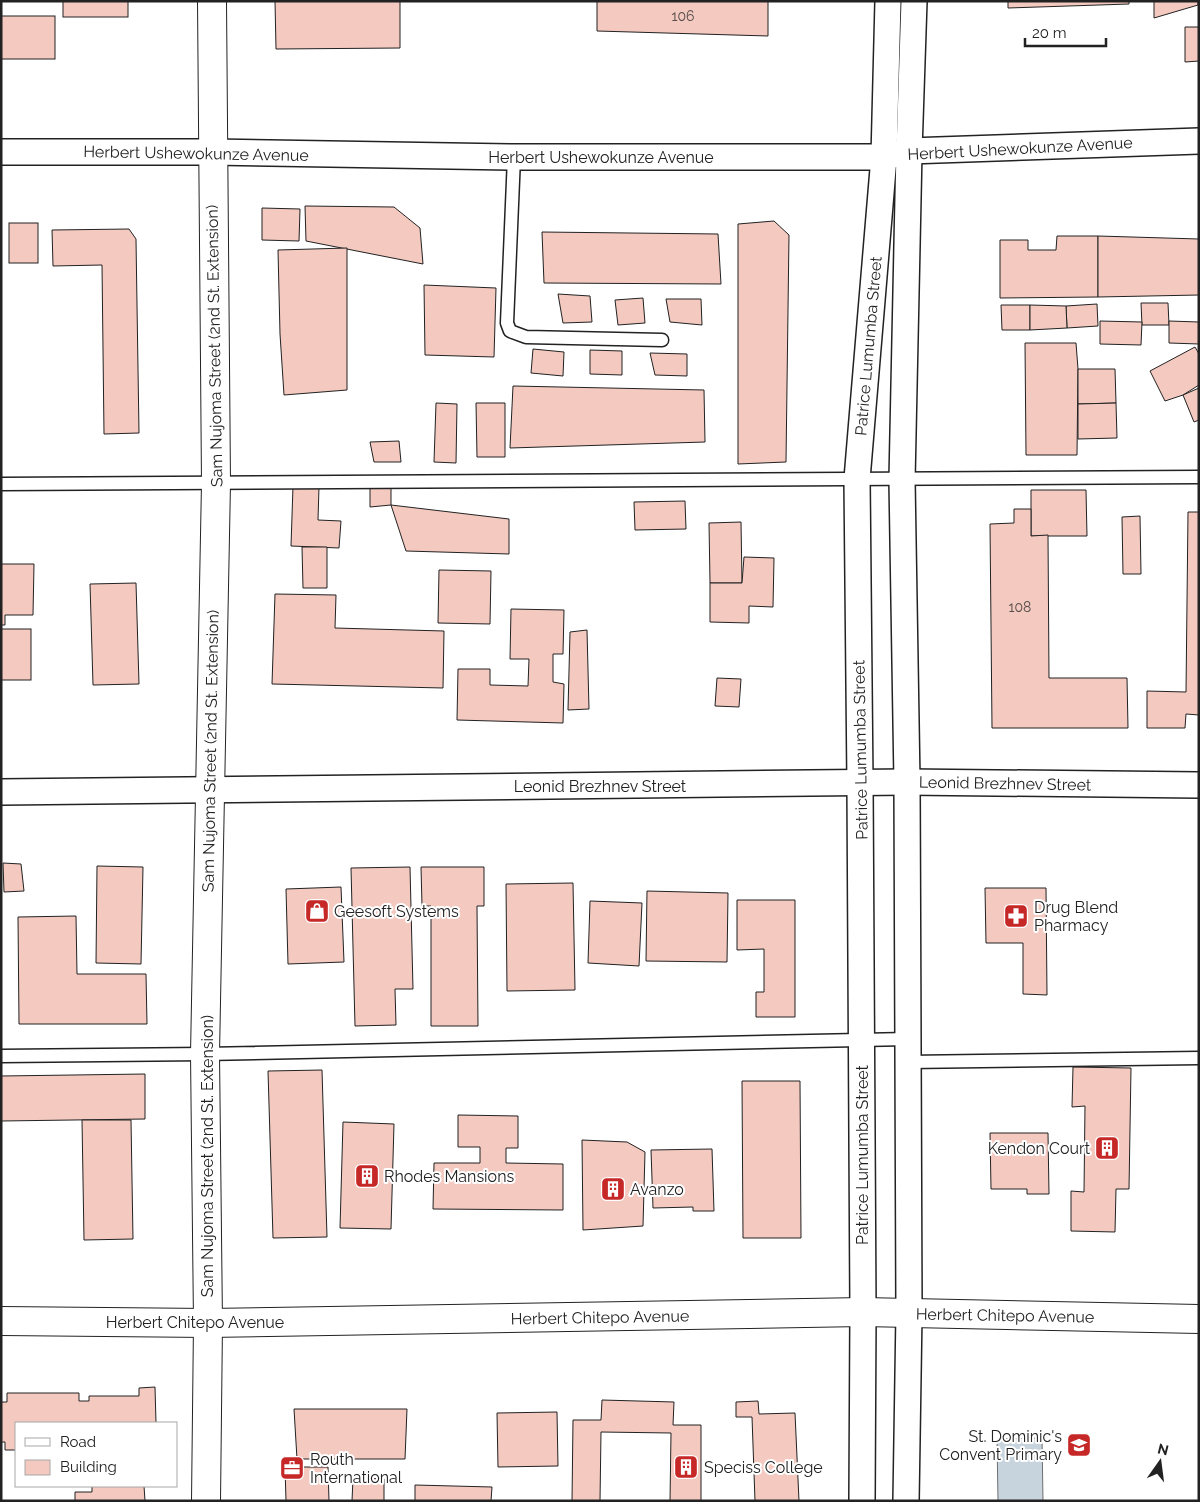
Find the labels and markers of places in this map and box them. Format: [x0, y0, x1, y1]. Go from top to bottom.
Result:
shop icon: Geesoft Systems [304, 898, 330, 924]
place label: Drug Blend Pharmacy [1034, 898, 1118, 935]
place label: Geesoft Systems [334, 902, 459, 921]
pharmacy icon: Drug Blend Pharmacy [1003, 903, 1029, 929]
building icon: Kendon Court [1094, 1135, 1120, 1161]
place label: Kendon Court [988, 1139, 1091, 1158]
building icon: Rhodes Mansions [354, 1163, 380, 1189]
place label: Rhodes Mansions [384, 1167, 514, 1186]
building icon: Avanzo [600, 1176, 626, 1202]
place label: Avanzo [630, 1180, 684, 1199]
place label: St. Dominic's Convent Primary [939, 1427, 1062, 1464]
school or university icon: St. Dominic's Convent Primary [1066, 1432, 1092, 1458]
place label: Routh International [310, 1450, 403, 1487]
building icon: Speciss College [673, 1454, 699, 1480]
office icon: Routh International [279, 1455, 305, 1481]
place label: Speciss College [704, 1458, 823, 1477]

